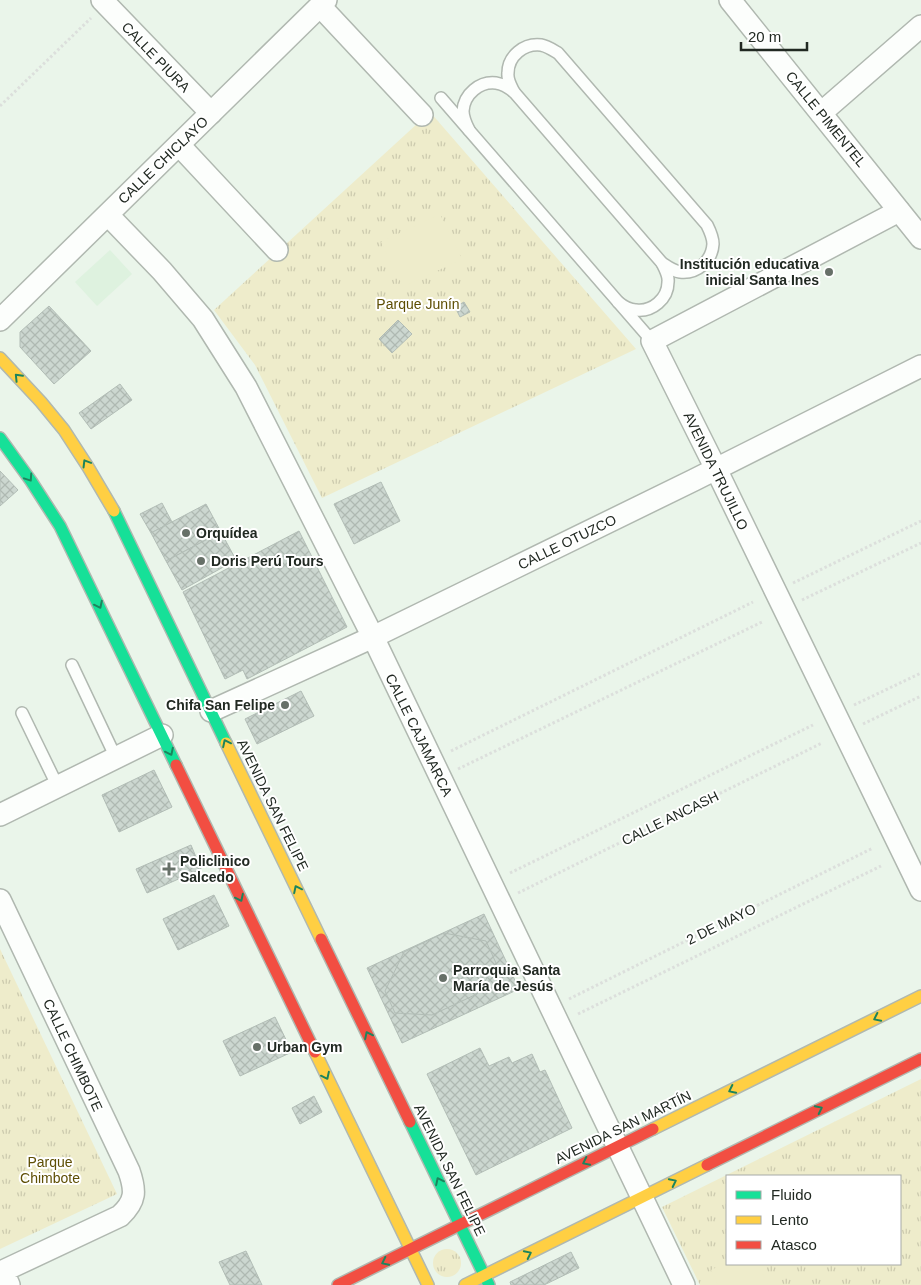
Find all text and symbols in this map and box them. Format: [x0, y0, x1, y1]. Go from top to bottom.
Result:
street label: CALLE PIURA [119, 19, 194, 96]
scale bar [741, 20, 807, 52]
text: 20 m [748, 28, 781, 45]
street label: CALLE PIMENTEL [783, 68, 870, 170]
street label: CALLE CHICLAYO [115, 113, 211, 207]
place label: Institución educativa inicial Santa Ines [680, 256, 819, 288]
marker: Institución educativa inicial Santa Ines [823, 266, 835, 278]
park label: Parque Junín [376, 296, 460, 312]
one-way arrow [15, 373, 24, 382]
street label: AVENIDA TRUJILLO [680, 409, 752, 533]
one-way arrow [83, 460, 93, 469]
one-way arrow [23, 472, 32, 481]
street label: CALLE OTUZCO [515, 511, 619, 573]
place label: Orquídea [196, 525, 258, 541]
marker: Orquídea [180, 527, 192, 539]
place label: Doris Perú Tours [211, 553, 324, 569]
marker: Doris Perú Tours [195, 555, 207, 567]
one-way arrow [93, 600, 103, 609]
street label: CALLE CAJAMARCA [382, 671, 456, 800]
place label: Chifa San Felipe [166, 697, 275, 713]
marker: Chifa San Felipe [279, 699, 291, 711]
street label: AVENIDA SAN FELIPE [234, 737, 312, 873]
one-way arrow [222, 739, 232, 748]
one-way arrow [163, 747, 174, 756]
street label: CALLE ANCASH [619, 788, 721, 848]
place label: Policlinico Salcedo [180, 853, 250, 885]
marker: Policlinico Salcedo [162, 862, 176, 876]
one-way arrow [293, 885, 303, 894]
one-way arrow [234, 893, 244, 902]
street label: 2 DE MAYO [684, 900, 758, 948]
place label: Parroquia Santa María de Jesús [453, 962, 561, 994]
marker: Parroquia Santa María de Jesús [437, 972, 449, 984]
street label: CALLE CHIMBOTE [40, 996, 106, 1114]
one-way arrow [874, 1012, 883, 1022]
one-way arrow [364, 1031, 374, 1040]
place label: Urban Gym [267, 1039, 342, 1055]
marker: Urban Gym [251, 1041, 263, 1053]
one-way arrow [320, 1071, 330, 1080]
one-way arrow [728, 1084, 737, 1094]
street label: AVENIDA SAN MARTÍN [552, 1087, 694, 1167]
street label: AVENIDA SAN FELIPE [411, 1102, 489, 1238]
one-way arrow [814, 1105, 823, 1116]
park label: Parque Chimbote [20, 1154, 80, 1186]
one-way arrow [582, 1156, 591, 1166]
legend [726, 1175, 901, 1265]
one-way arrow [435, 1178, 445, 1187]
one-way arrow [668, 1178, 677, 1188]
text: Fluido [771, 1186, 812, 1203]
text: Lento [771, 1211, 809, 1228]
text: Atasco [771, 1236, 817, 1253]
one-way arrow [523, 1250, 532, 1260]
one-way arrow [381, 1256, 390, 1266]

